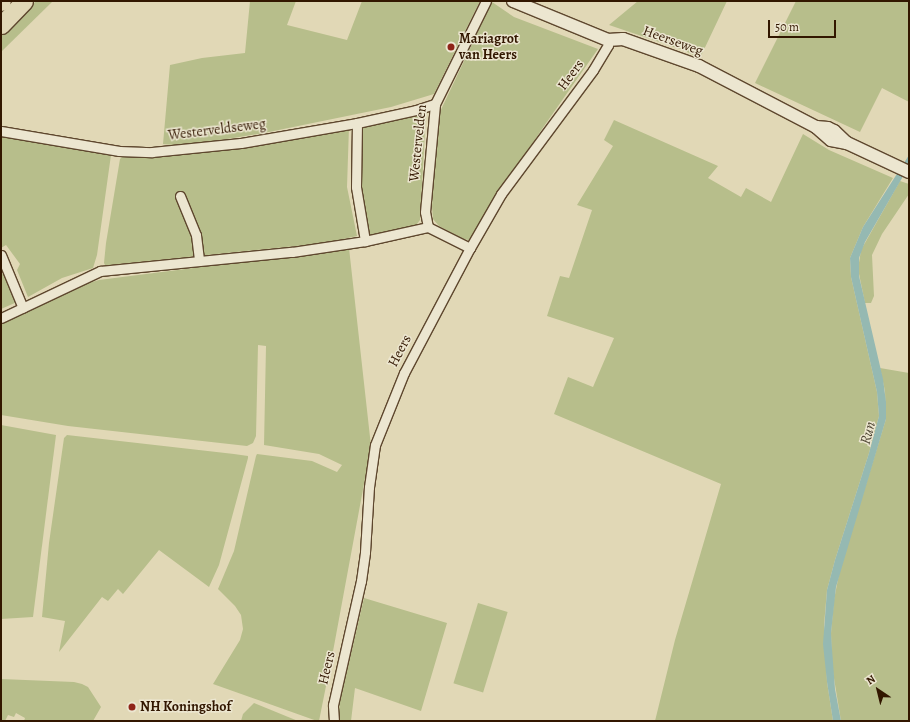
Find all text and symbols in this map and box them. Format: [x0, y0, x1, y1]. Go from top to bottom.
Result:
scale bar [770, 12, 838, 38]
text: 50 m [775, 19, 799, 35]
street label: Heerseweg [641, 22, 705, 60]
place label: Mariagrot van Heers [459, 31, 519, 64]
marker: Mariagrot van Heers [446, 42, 456, 52]
street label: Heers [554, 56, 588, 94]
street label: Westervelden [406, 104, 430, 182]
street label: Westerveldseweg [167, 116, 267, 144]
street label: Heers [385, 332, 415, 370]
water label: Run [856, 420, 880, 446]
street label: Heers [315, 650, 339, 686]
north arrow [858, 670, 898, 710]
text: N [863, 671, 878, 688]
place label: NH Koningshof [140, 699, 231, 715]
marker: NH Koningshof [127, 702, 137, 712]

